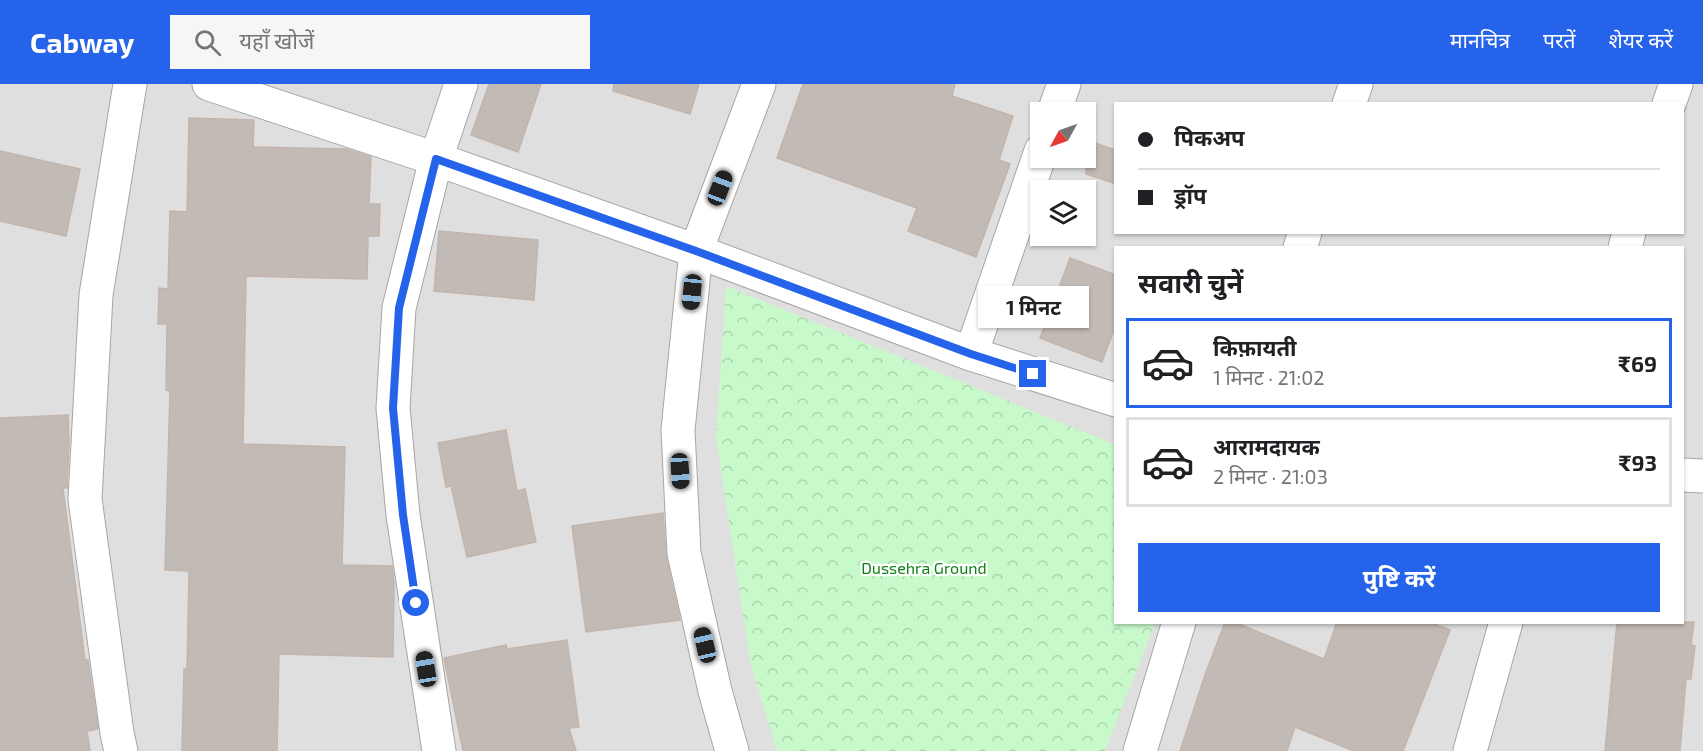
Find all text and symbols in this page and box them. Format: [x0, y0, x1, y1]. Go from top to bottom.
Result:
search box [170, 15, 590, 69]
text: Cabway [30, 25, 134, 59]
icon: search [191, 26, 224, 59]
text: यहाँ खोजें [239, 27, 314, 53]
text: मानचित्र [1450, 27, 1510, 52]
text: परतें [1543, 27, 1576, 52]
text: शेयर करें [1609, 27, 1673, 52]
north arrow [1030, 102, 1096, 168]
map controls [1030, 102, 1096, 246]
text: पिकअप [1174, 124, 1245, 150]
car [705, 168, 735, 208]
button: layers [1030, 180, 1096, 246]
text: ड्रॉप [1174, 182, 1207, 208]
text: सवारी चुनें [1138, 266, 1243, 298]
car [681, 273, 703, 311]
callout: 1 मिनट [978, 287, 1088, 329]
text: 1 मिनट [1006, 295, 1061, 319]
text: किफ़ायती [1213, 334, 1297, 360]
icon: car [1141, 336, 1195, 390]
text: ₹69 [1618, 350, 1657, 376]
route end [1019, 360, 1046, 387]
text: 1 मिनट · 21:02 [1213, 365, 1325, 389]
text: आरामदायक [1213, 433, 1320, 459]
icon: car [1141, 435, 1195, 489]
text: ₹93 [1619, 449, 1657, 475]
car [670, 453, 690, 489]
text: 2 मिनट · 21:03 [1213, 464, 1328, 488]
button: पुष्टि करें [1138, 543, 1660, 612]
park label: Dussehra Ground [861, 558, 987, 577]
route start [402, 589, 429, 616]
car [692, 625, 718, 665]
car [414, 650, 438, 688]

